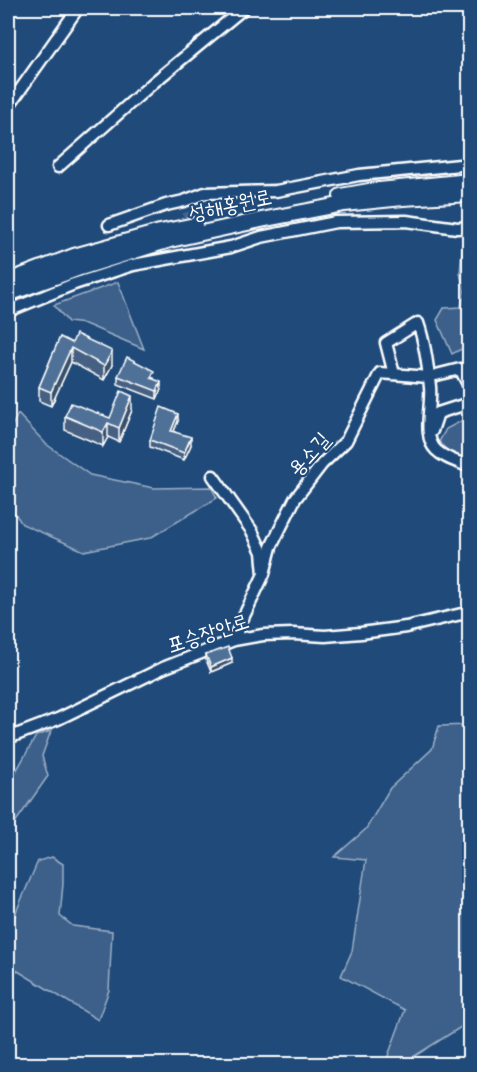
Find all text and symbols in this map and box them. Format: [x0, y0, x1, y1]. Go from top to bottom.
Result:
street label: 성해홍원로 [185, 178, 275, 232]
street label: 용소길 [278, 422, 340, 486]
street label: 포승장안로 [162, 602, 254, 664]

